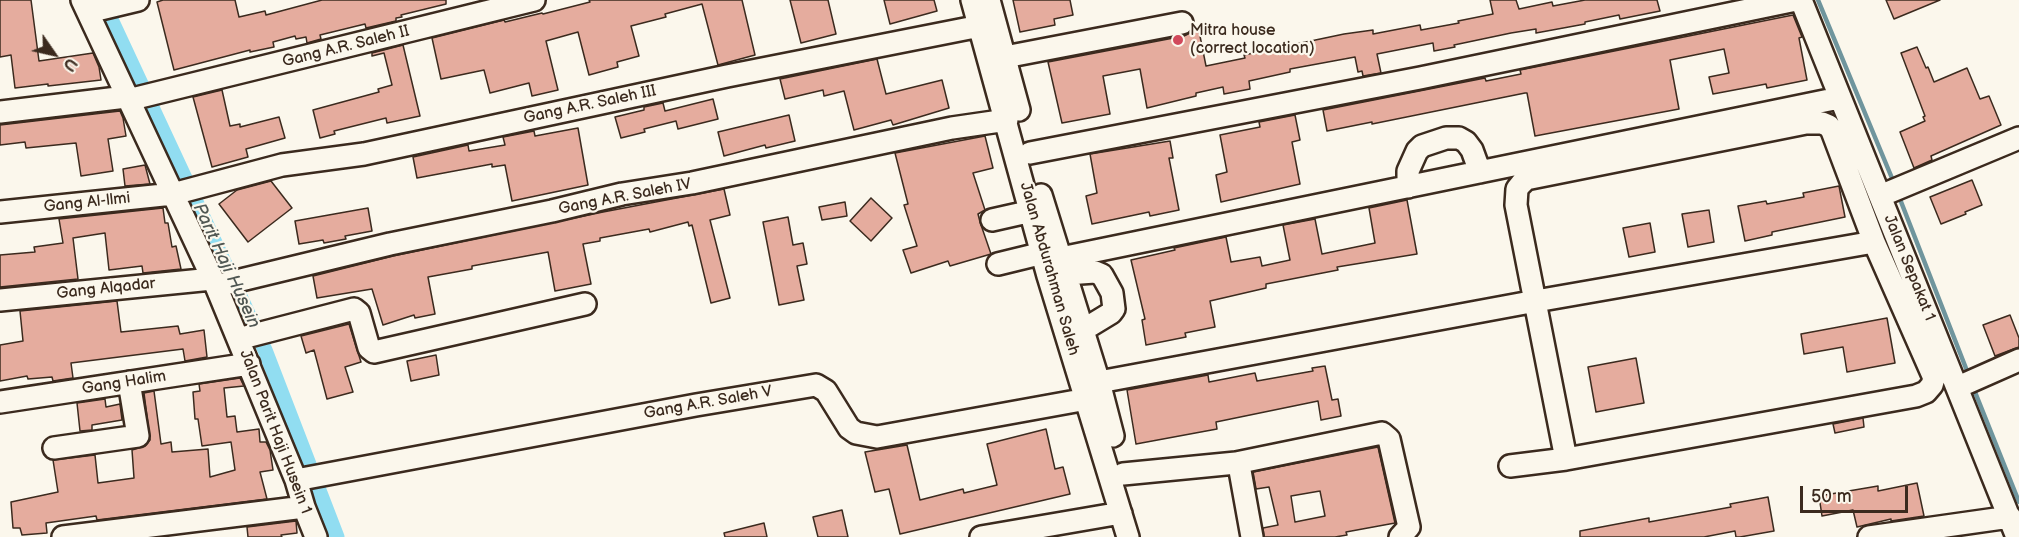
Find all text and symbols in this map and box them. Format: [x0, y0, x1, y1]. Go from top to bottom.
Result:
place label: Mitra house (correct location) [1190, 21, 1315, 59]
street label: Gang A.R. Saleh II [281, 22, 411, 72]
north arrow [24, 24, 84, 84]
marker: Mitra house (correct location) [1171, 33, 1185, 47]
text: U [58, 54, 80, 74]
street label: Gang A.R. Saleh III [522, 82, 658, 128]
street label: Gang A.R. Saleh IV [557, 175, 693, 219]
street label: Jalan Abdurahman Saleh [1015, 180, 1083, 358]
street label: Gang Al-llmi [43, 189, 131, 217]
water label: Parit Haji Husein [188, 200, 264, 332]
street label: Jalan Sepakat 1 [1879, 212, 1939, 324]
street label: Gang Alqadar [56, 274, 156, 304]
street label: Jalan Parit Haji Husein 1 [235, 347, 315, 517]
street label: Gang Halim [81, 367, 167, 399]
street label: Gang A.R. Saleh V [642, 382, 774, 424]
scale bar [1803, 474, 1911, 512]
text: 50 m [1811, 486, 1852, 507]

